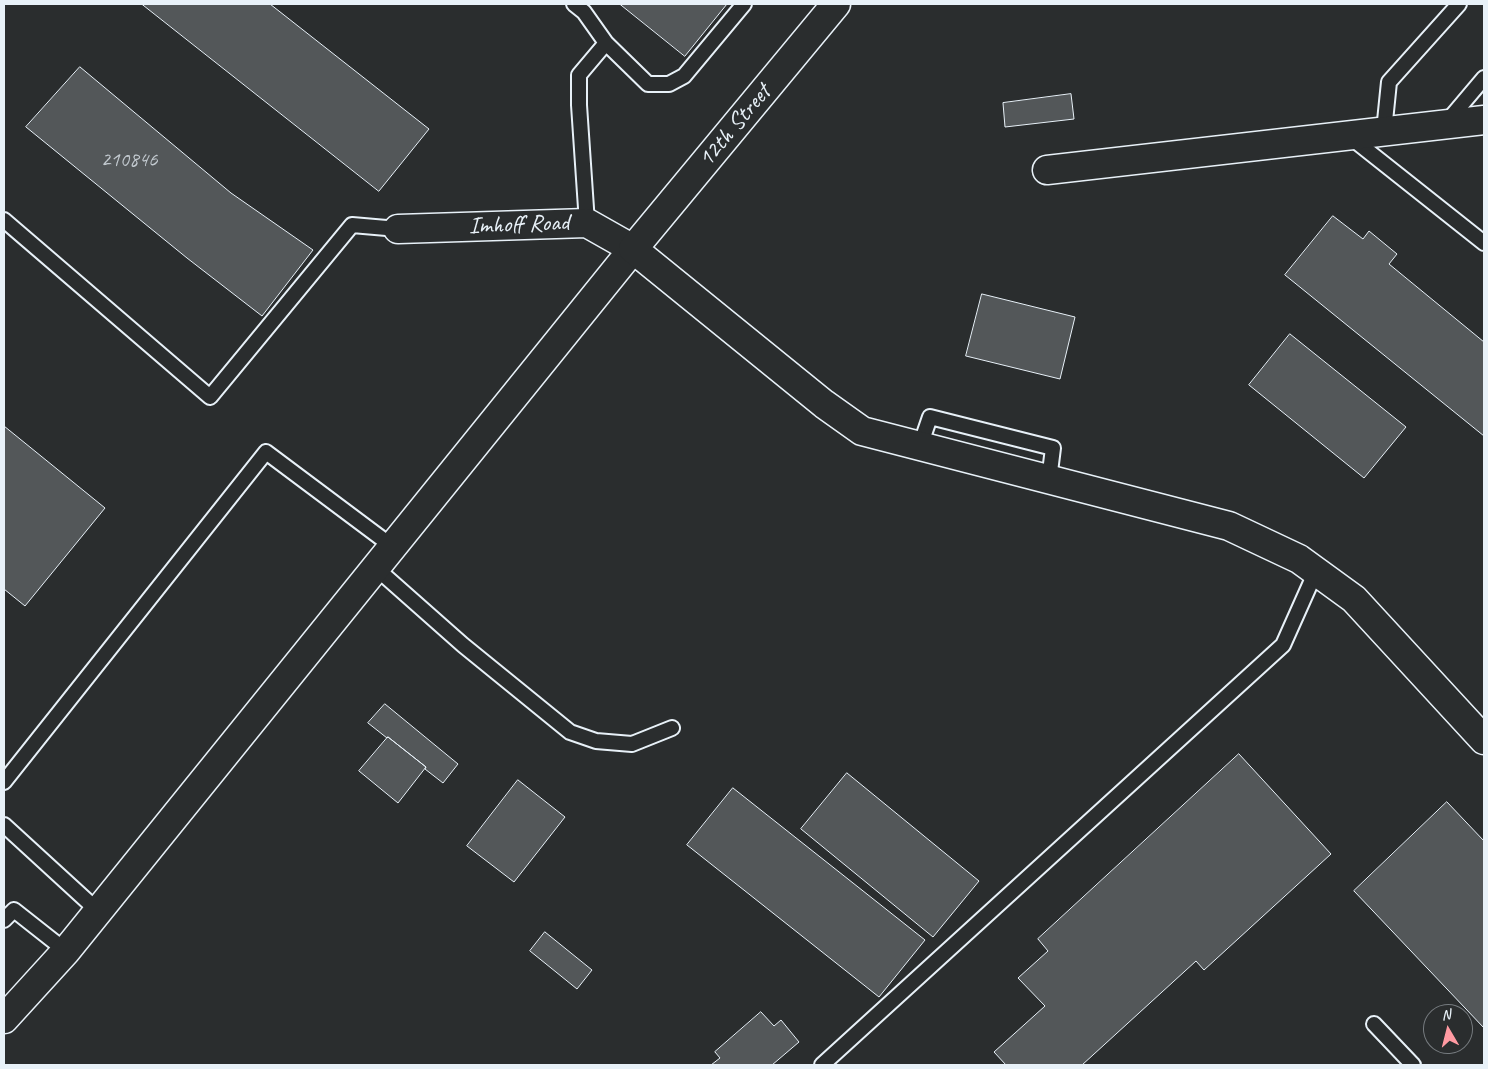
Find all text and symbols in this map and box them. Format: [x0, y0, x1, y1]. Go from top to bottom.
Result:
street label: 12th Street [692, 79, 778, 173]
house number: 210846 [101, 147, 157, 173]
street label: Imhoff Road [468, 209, 570, 241]
north arrow [1423, 1004, 1473, 1054]
text: N [1440, 1006, 1451, 1024]

